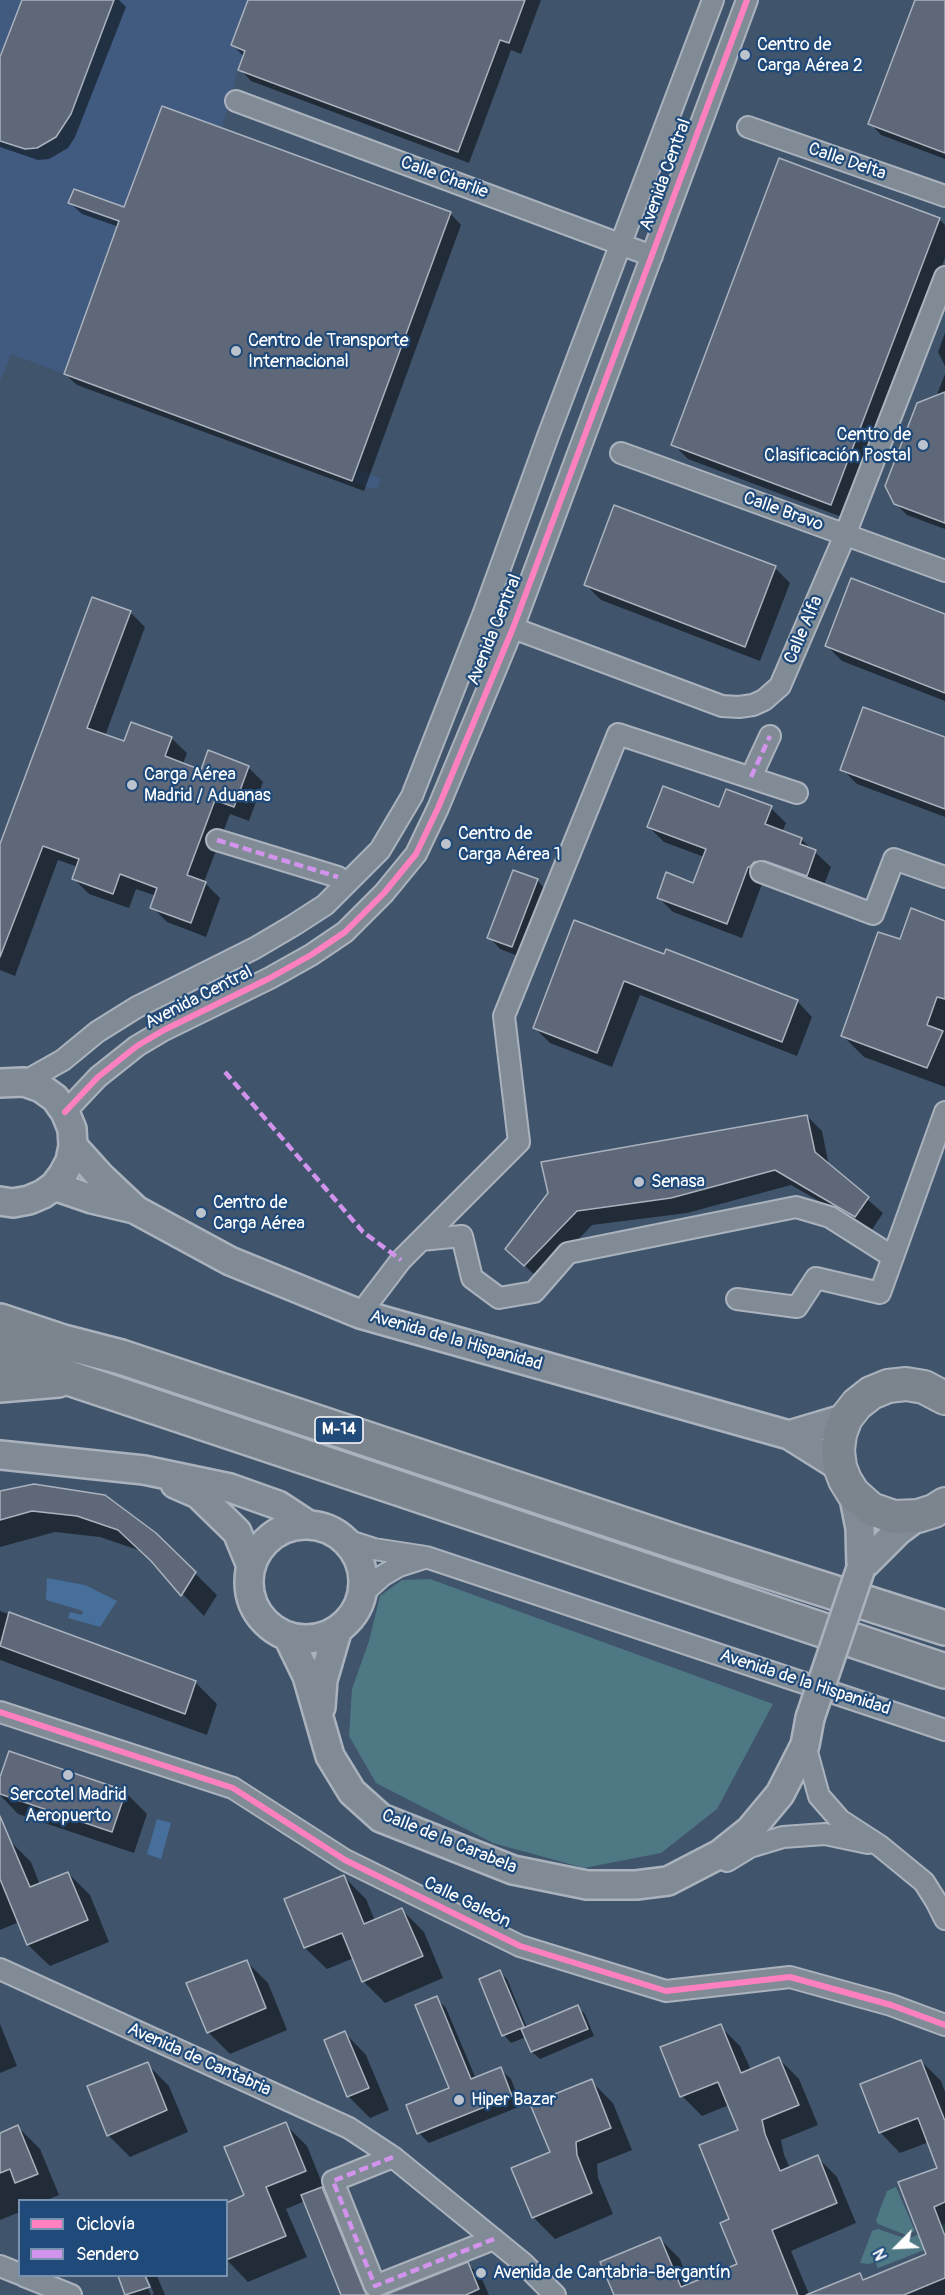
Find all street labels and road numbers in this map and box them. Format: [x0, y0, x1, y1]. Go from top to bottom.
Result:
street label: Avenida Central [636, 116, 696, 234]
street label: Calle Delta [805, 139, 889, 185]
street label: Calle Charlie [397, 152, 491, 204]
street label: Calle Bravo [740, 488, 826, 536]
street label: Avenida Central [463, 571, 527, 689]
street label: Calle Alfa [780, 593, 828, 667]
street label: Avenida Central [142, 962, 256, 1034]
street label: Avenida de la Hispanidad [367, 1306, 545, 1376]
road number: M-14 [315, 1417, 363, 1443]
street label: Avenida de la Hispanidad [717, 1645, 893, 1721]
street label: Calle de la Carabela [378, 1805, 520, 1879]
street label: Calle Galeón [420, 1873, 514, 1933]
street label: Avenida de Cantabria [124, 2019, 274, 2101]

